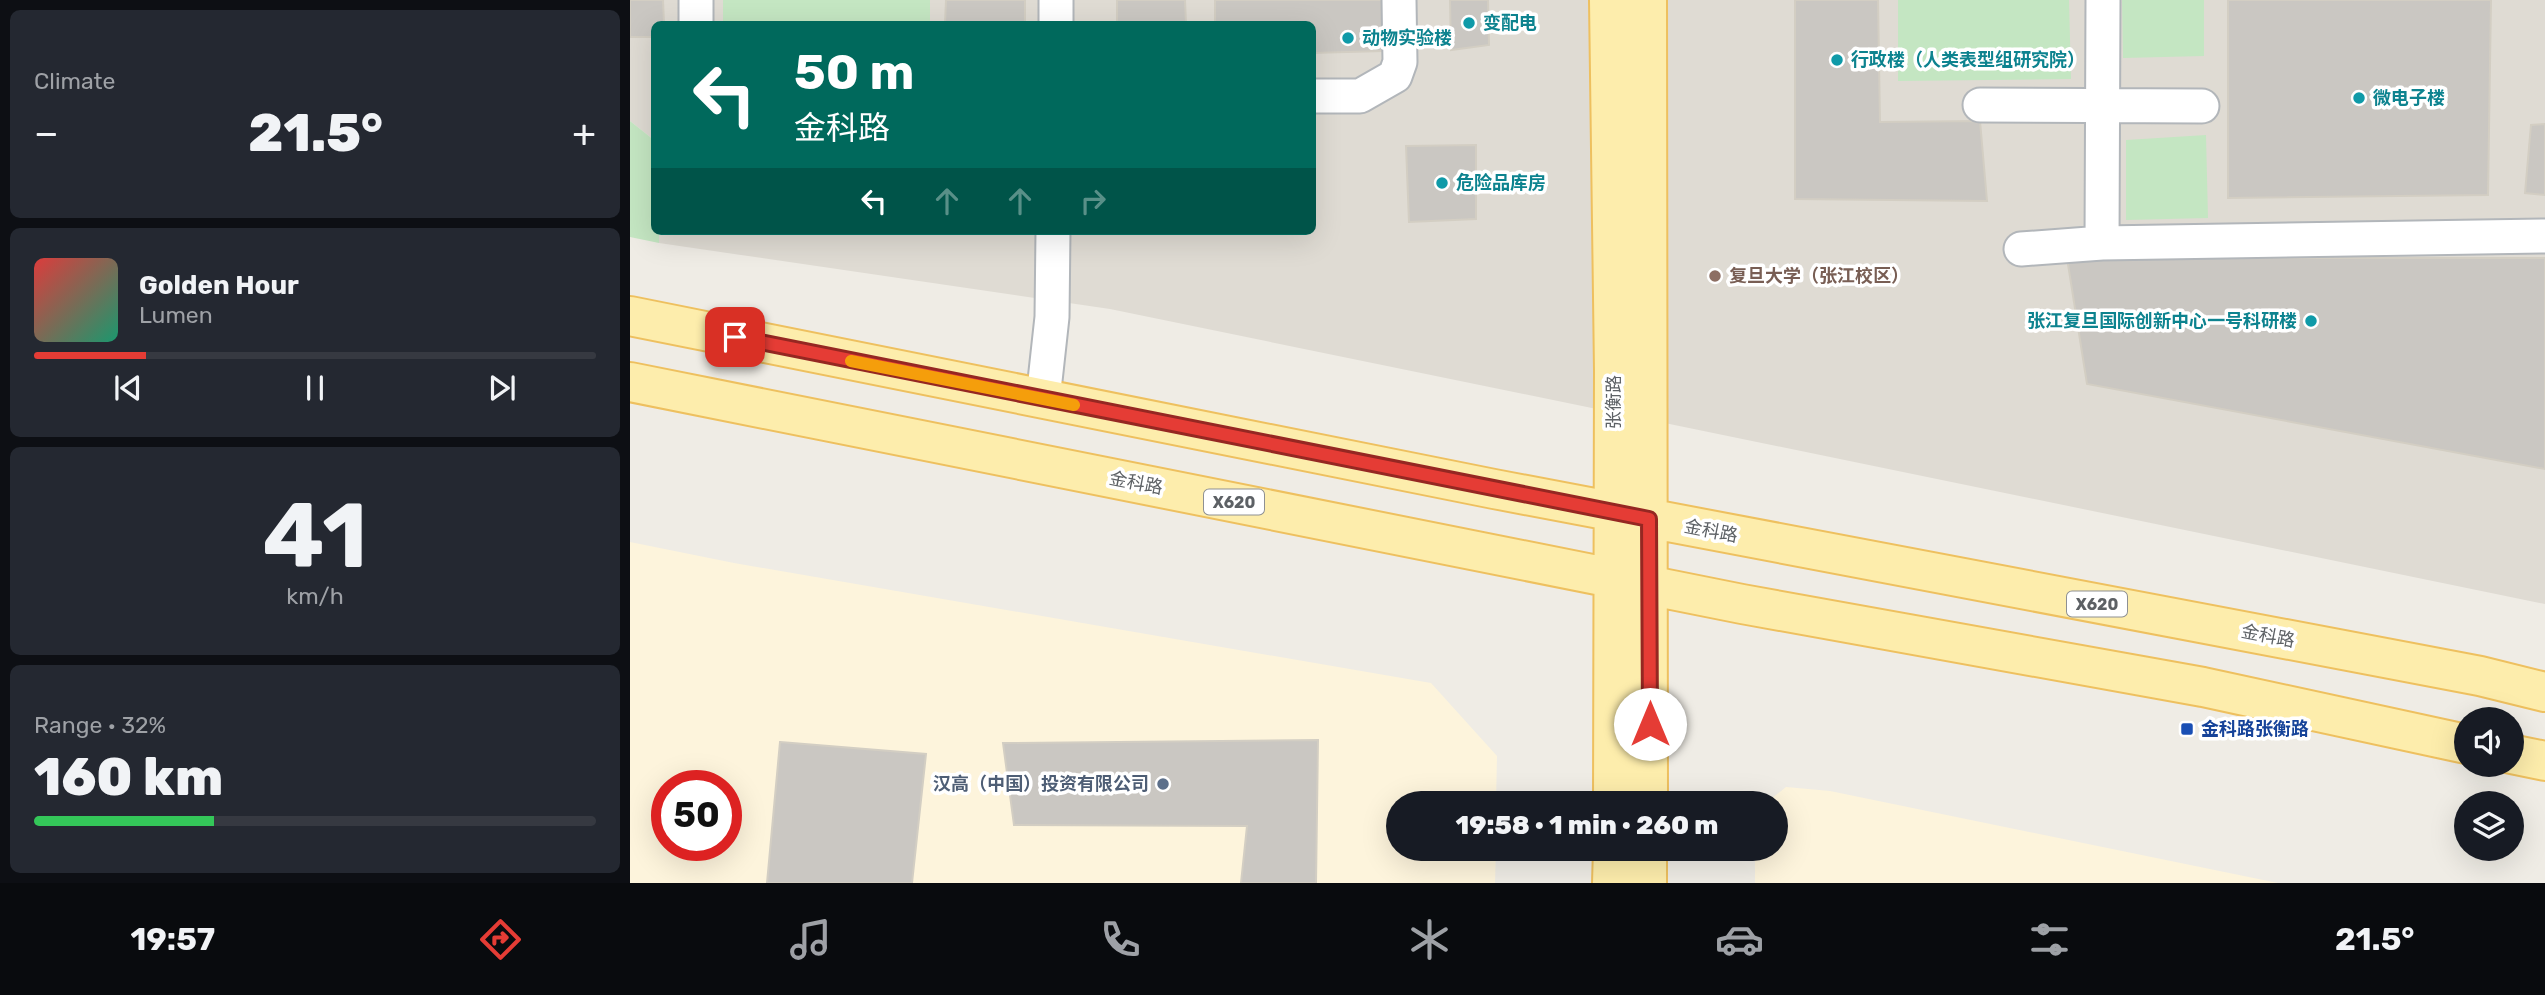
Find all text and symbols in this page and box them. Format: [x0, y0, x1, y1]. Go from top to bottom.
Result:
place label: 变配电 [1483, 12, 1537, 34]
marker: 变配电 [1461, 15, 1477, 31]
place label: 动物实验楼 [1362, 27, 1452, 49]
marker: 动物实验楼 [1340, 30, 1356, 46]
text: 50 m [794, 43, 914, 101]
icon: left [679, 49, 770, 140]
place label: 行政楼（人类表型组研究院） [1851, 49, 2085, 71]
marker: 行政楼（人类表型组研究院） [1829, 52, 1845, 68]
text: Climate [34, 67, 115, 95]
place label: 微电子楼 [2372, 87, 2445, 109]
marker: 微电子楼 [2351, 90, 2367, 106]
text: 21.5° [248, 102, 383, 164]
text: 金科路 [794, 109, 890, 147]
text: − [34, 110, 59, 156]
text: + [572, 110, 596, 156]
place label: 危险品库房 [1456, 172, 1546, 194]
marker: 危险品库房 [1434, 175, 1450, 191]
icon: left [855, 182, 893, 220]
icon: ahead [928, 182, 966, 220]
icon: ahead [1001, 182, 1039, 220]
icon: right [1074, 182, 1112, 220]
place label: 复旦大学（张江校区） [1729, 265, 1909, 287]
marker: 复旦大学（张江校区） [1707, 268, 1723, 284]
text: Golden Hour [139, 270, 299, 301]
text: Lumen [139, 301, 213, 329]
pin [705, 307, 765, 367]
place label: 张江复旦国际创新中心一号科研楼 [2027, 310, 2297, 332]
marker: 张江复旦国际创新中心一号科研楼 [2303, 313, 2319, 329]
icon: arrive [716, 318, 754, 356]
icon: previous [109, 369, 147, 407]
icon: pause [296, 369, 334, 407]
icon: next [483, 369, 521, 407]
street label: 张衡路 [1603, 375, 1625, 429]
street label: 金科路 [1107, 467, 1165, 499]
text: 41 [262, 482, 368, 590]
road number: X620 [1204, 489, 1264, 514]
street label: 金科路 [1682, 515, 1740, 547]
text: km/h [286, 582, 344, 610]
road number: X620 [2067, 592, 2127, 617]
street label: 金科路 [2239, 620, 2297, 652]
position arrow [1613, 687, 1687, 761]
map controls [2454, 707, 2524, 861]
button: sound [2454, 707, 2524, 777]
text: Range · 32% [34, 711, 166, 739]
place label: 金科路张衡路 [2201, 718, 2309, 740]
marker: 金科路张衡路 [2179, 721, 2195, 737]
text: 160 km [34, 746, 223, 808]
speed limit sign: 50 [651, 770, 742, 861]
place label: 汉高（中国）投资有限公司 [933, 773, 1149, 795]
marker: 汉高（中国）投资有限公司 [1155, 776, 1171, 792]
button: layers [2454, 791, 2524, 861]
text: 19:58 · 1 min · 260 m [1456, 810, 1718, 841]
icon: directions [476, 915, 525, 964]
icon: music [786, 915, 835, 964]
icon: phone [1096, 915, 1145, 964]
icon: climate [1405, 915, 1454, 964]
icon: car [1715, 915, 1764, 964]
icon: filters [2025, 915, 2074, 964]
text: 19:57 [130, 920, 215, 958]
text: 21.5° [2335, 920, 2415, 958]

